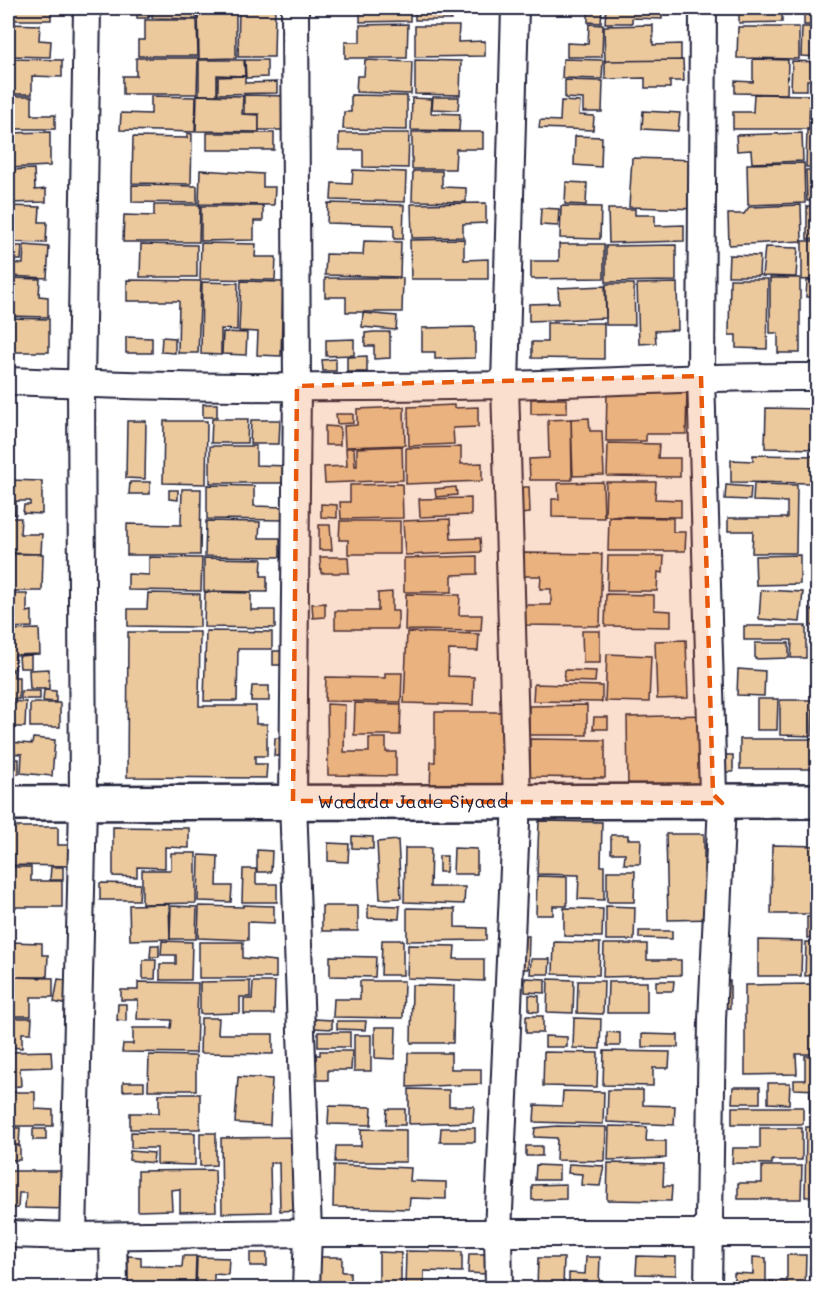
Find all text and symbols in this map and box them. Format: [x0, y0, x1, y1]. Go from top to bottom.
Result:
street label: Wadada Jaale Siyaad [318, 789, 508, 813]

